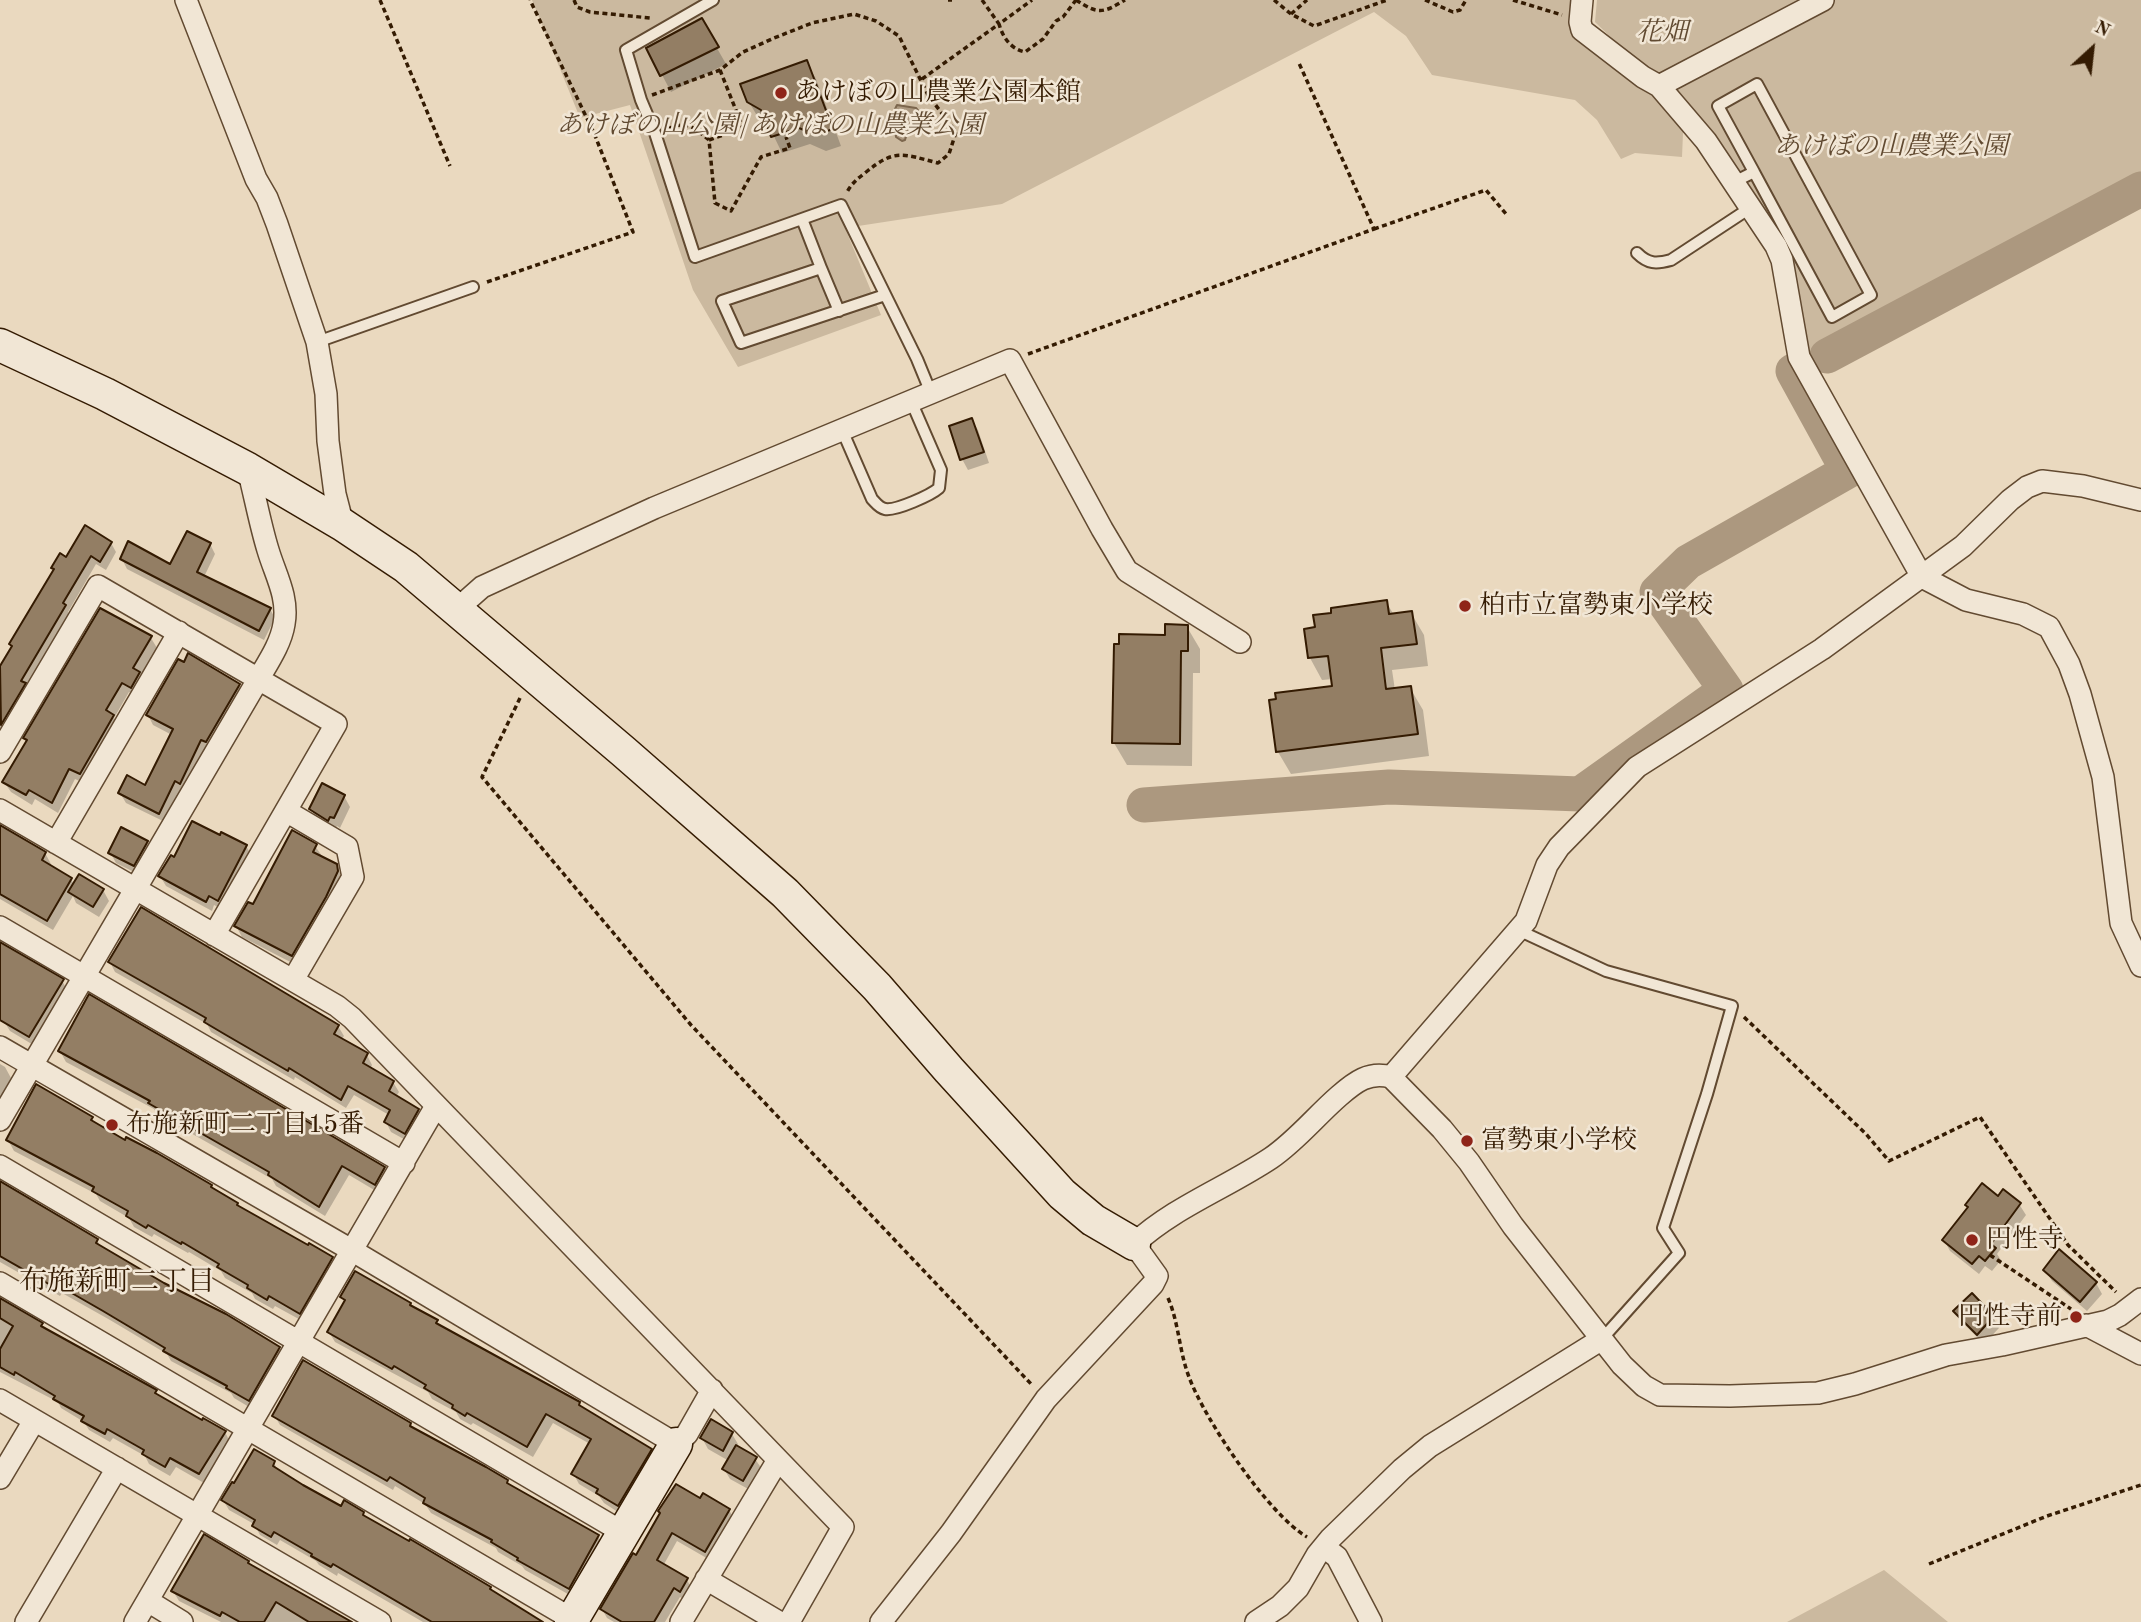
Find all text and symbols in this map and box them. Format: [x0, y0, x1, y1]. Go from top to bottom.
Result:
north arrow [2057, 14, 2127, 84]
park label: 花畑 [1636, 17, 1688, 49]
text: N [2091, 18, 2113, 42]
place label: あけぼの山農業公園本館 [795, 77, 1081, 109]
marker: あけぼの山農業公園本館 [773, 85, 789, 101]
park label: あけぼの山公園/あけぼの山農業公園 [556, 110, 984, 142]
park label: あけぼの山農業公園 [1774, 131, 2008, 163]
place label: 柏市立富勢東小学校 [1479, 590, 1713, 622]
marker: 柏市立富勢東小学校 [1457, 598, 1473, 614]
place label: 布施新町二丁目15番 [126, 1109, 364, 1141]
marker: 布施新町二丁目15番 [104, 1117, 120, 1133]
place label: 富勢東小学校 [1481, 1125, 1637, 1157]
marker: 富勢東小学校 [1459, 1133, 1475, 1149]
place label: 円性寺 [1986, 1224, 2064, 1256]
marker: 円性寺 [1964, 1232, 1980, 1248]
district label: 布施新町二丁目 [19, 1266, 215, 1300]
place label: 円性寺前 [1958, 1301, 2062, 1333]
marker: 円性寺前 [2068, 1309, 2084, 1325]

